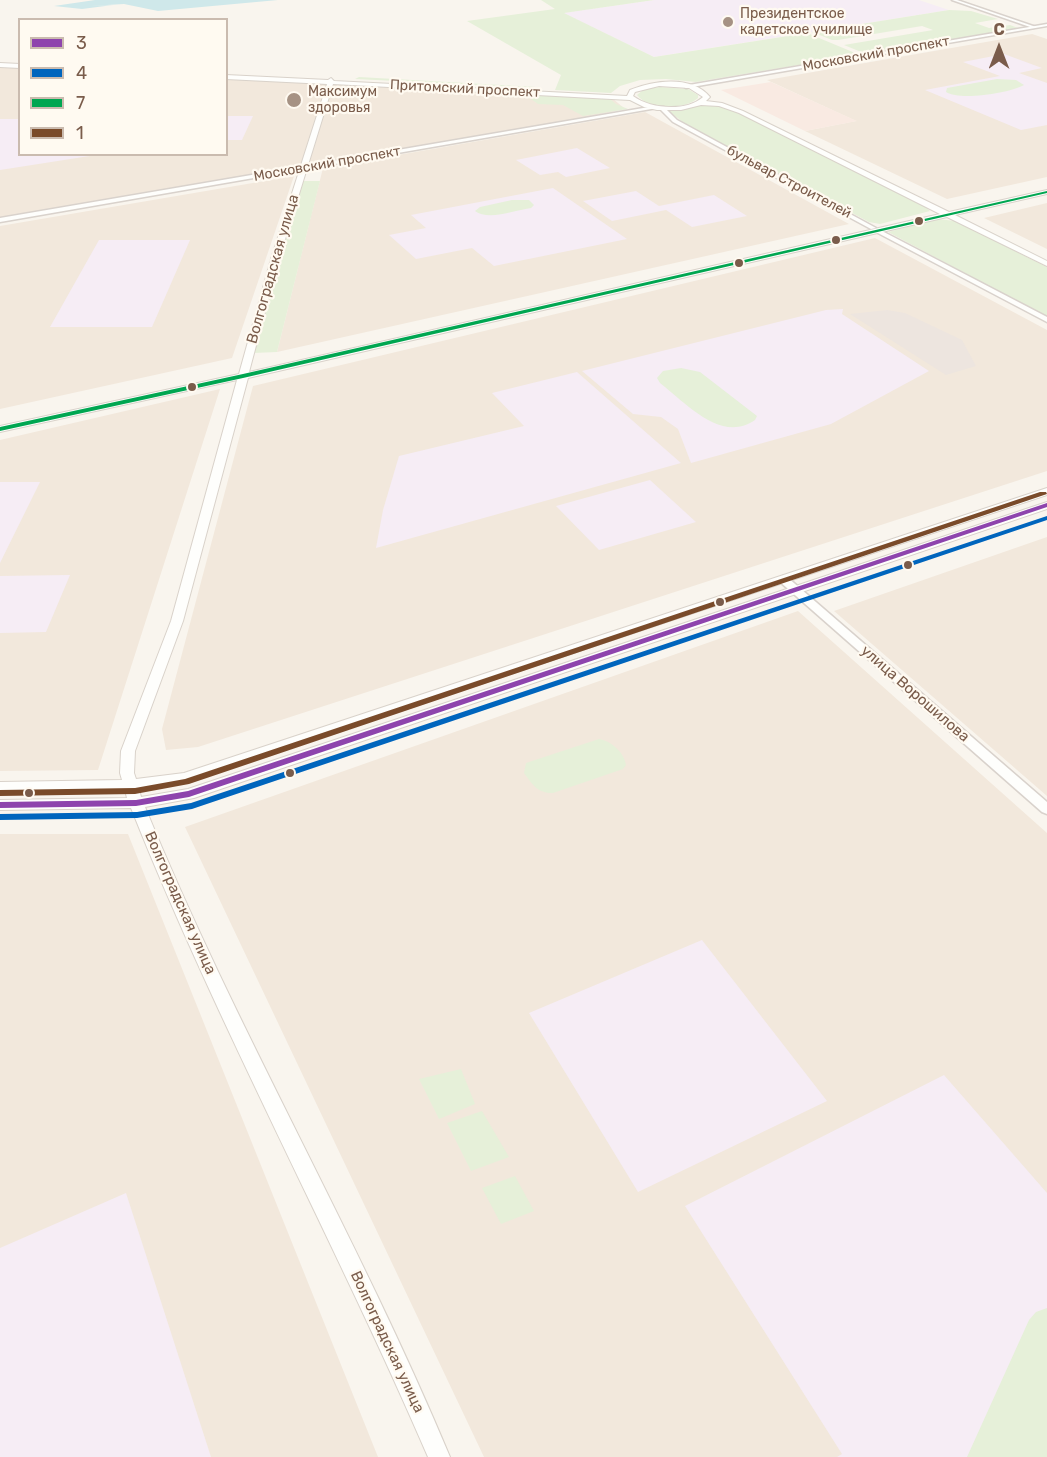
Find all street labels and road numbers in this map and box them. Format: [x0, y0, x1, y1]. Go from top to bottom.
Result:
street label: Московский проспект [801, 33, 951, 75]
street label: Притомский проспект [389, 77, 541, 101]
street label: бульвар Строителей [724, 142, 854, 222]
street label: Московский проспект [252, 143, 402, 185]
street label: Волгоградская улица [243, 192, 303, 346]
street label: улица Ворошилова [857, 642, 973, 746]
street label: Волгоградская улица [140, 829, 220, 977]
street label: Волгоградская улица [346, 1268, 428, 1416]

